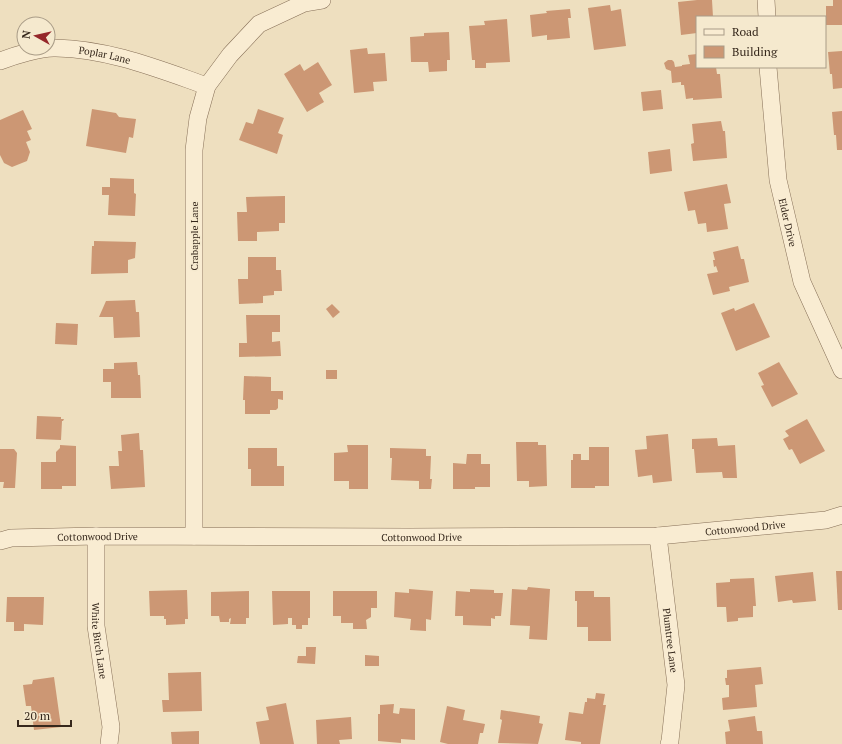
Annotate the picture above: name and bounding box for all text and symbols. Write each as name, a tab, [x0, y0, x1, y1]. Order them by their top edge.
north arrow	[16, 16, 56, 56]
legend	[696, 16, 826, 68]
text: Road	[732, 24, 759, 39]
text: N	[19, 29, 34, 40]
street label: Poplar Lane	[78, 43, 132, 67]
text: Building	[732, 44, 778, 59]
street label: Elder Drive	[776, 197, 800, 248]
street label: Crabapple Lane	[188, 201, 201, 271]
street label: Cottonwood Drive	[704, 517, 786, 538]
street label: Cottonwood Drive	[57, 529, 138, 543]
street label: Cottonwood Drive	[381, 530, 462, 544]
street label: White Birch Lane	[89, 603, 110, 680]
street label: Plumtree Lane	[660, 607, 681, 673]
scale bar	[18, 702, 71, 728]
text: 20 m	[24, 708, 51, 723]

